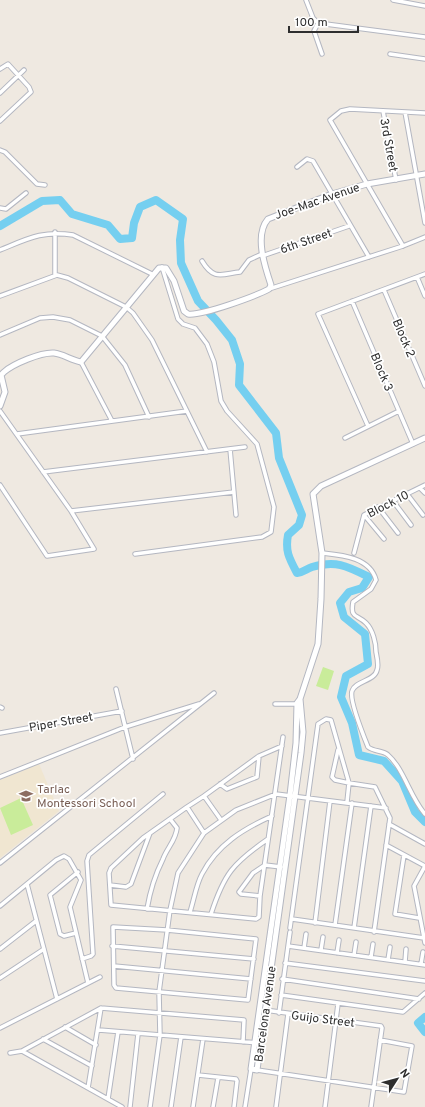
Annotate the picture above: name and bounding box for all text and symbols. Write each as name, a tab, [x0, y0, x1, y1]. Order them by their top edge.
scale bar	[289, 8, 358, 34]
text: 100 m	[295, 15, 328, 31]
street label: 3rd Street	[375, 117, 401, 173]
street label: Joe-Mac Avenue	[273, 180, 362, 224]
street label: 6th Street	[278, 226, 334, 258]
street label: Block 2	[388, 317, 418, 360]
street label: Block 3	[366, 351, 396, 394]
street label: Block 10	[365, 487, 412, 522]
street label: Piper Street	[28, 709, 94, 736]
place label: Tarlac Montessori School	[37, 782, 136, 812]
school or university icon: Tarlac Montessori School	[18, 788, 34, 804]
street label: Barcelona Avenue	[251, 965, 281, 1063]
street label: Guijo Street	[290, 1008, 356, 1032]
north arrow	[377, 1059, 417, 1099]
text: N	[396, 1066, 412, 1081]

